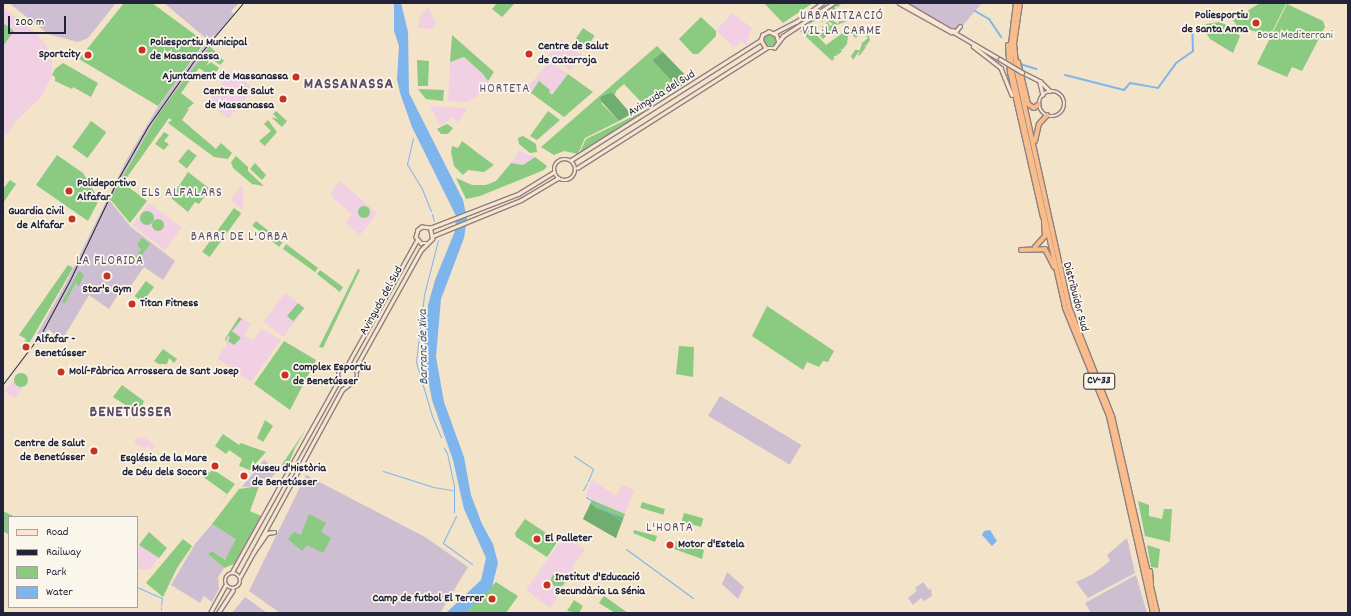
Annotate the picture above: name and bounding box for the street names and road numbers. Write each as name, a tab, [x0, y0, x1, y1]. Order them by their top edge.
street label: Avinguda del Sud	[626, 68, 698, 120]
street label: Distribuïdor Sud	[1059, 261, 1091, 333]
street label: Avinguda del Sud	[357, 264, 407, 338]
road number: CV-33	[1083, 372, 1115, 390]

